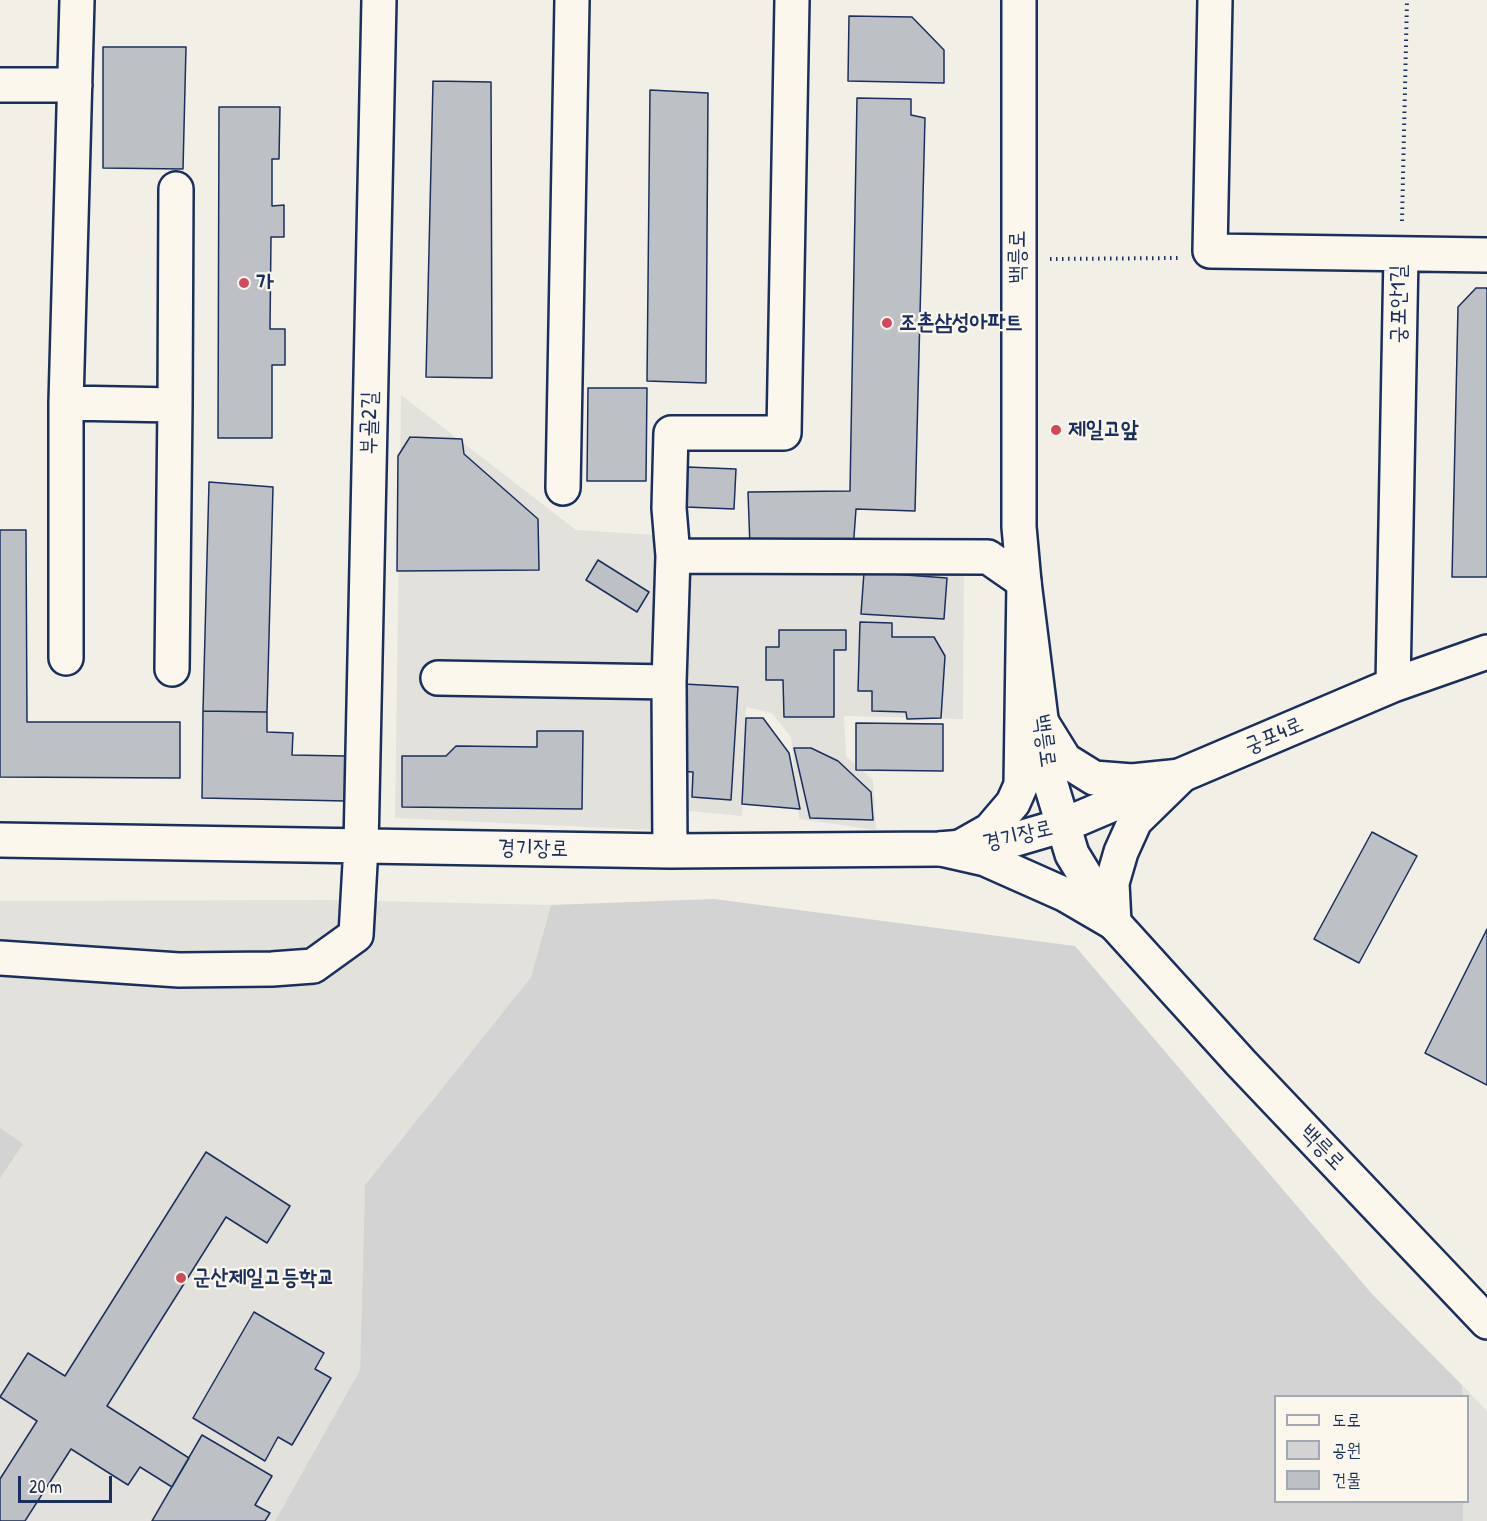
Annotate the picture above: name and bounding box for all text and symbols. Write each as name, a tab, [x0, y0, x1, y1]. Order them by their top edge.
street label: 백릉로	[1005, 230, 1031, 284]
street label: 궁포안1길	[1386, 265, 1412, 343]
place label: 가	[256, 270, 274, 296]
marker: 가	[237, 276, 251, 290]
place label: 조촌삼성아파트	[899, 310, 1023, 336]
marker: 조촌삼성아파트	[880, 316, 894, 330]
street label: 부골2길	[356, 391, 384, 455]
place label: 제일고앞	[1068, 417, 1139, 443]
marker: 제일고앞	[1049, 423, 1063, 437]
street label: 궁포4로	[1241, 712, 1307, 760]
street label: 백릉로	[1027, 713, 1061, 769]
street label: 경기장로	[981, 815, 1055, 857]
street label: 경기장로	[497, 835, 569, 863]
street label: 백릉로	[1294, 1120, 1350, 1176]
place label: 군산제일고등학교	[193, 1265, 335, 1291]
marker: 군산제일고등학교	[174, 1271, 188, 1285]
legend	[1274, 1395, 1469, 1503]
text: 도로	[1332, 1407, 1361, 1432]
text: 공원	[1332, 1437, 1361, 1462]
scale bar	[21, 1464, 116, 1502]
text: 건물	[1332, 1467, 1361, 1492]
text: 20 m	[29, 1474, 62, 1499]

